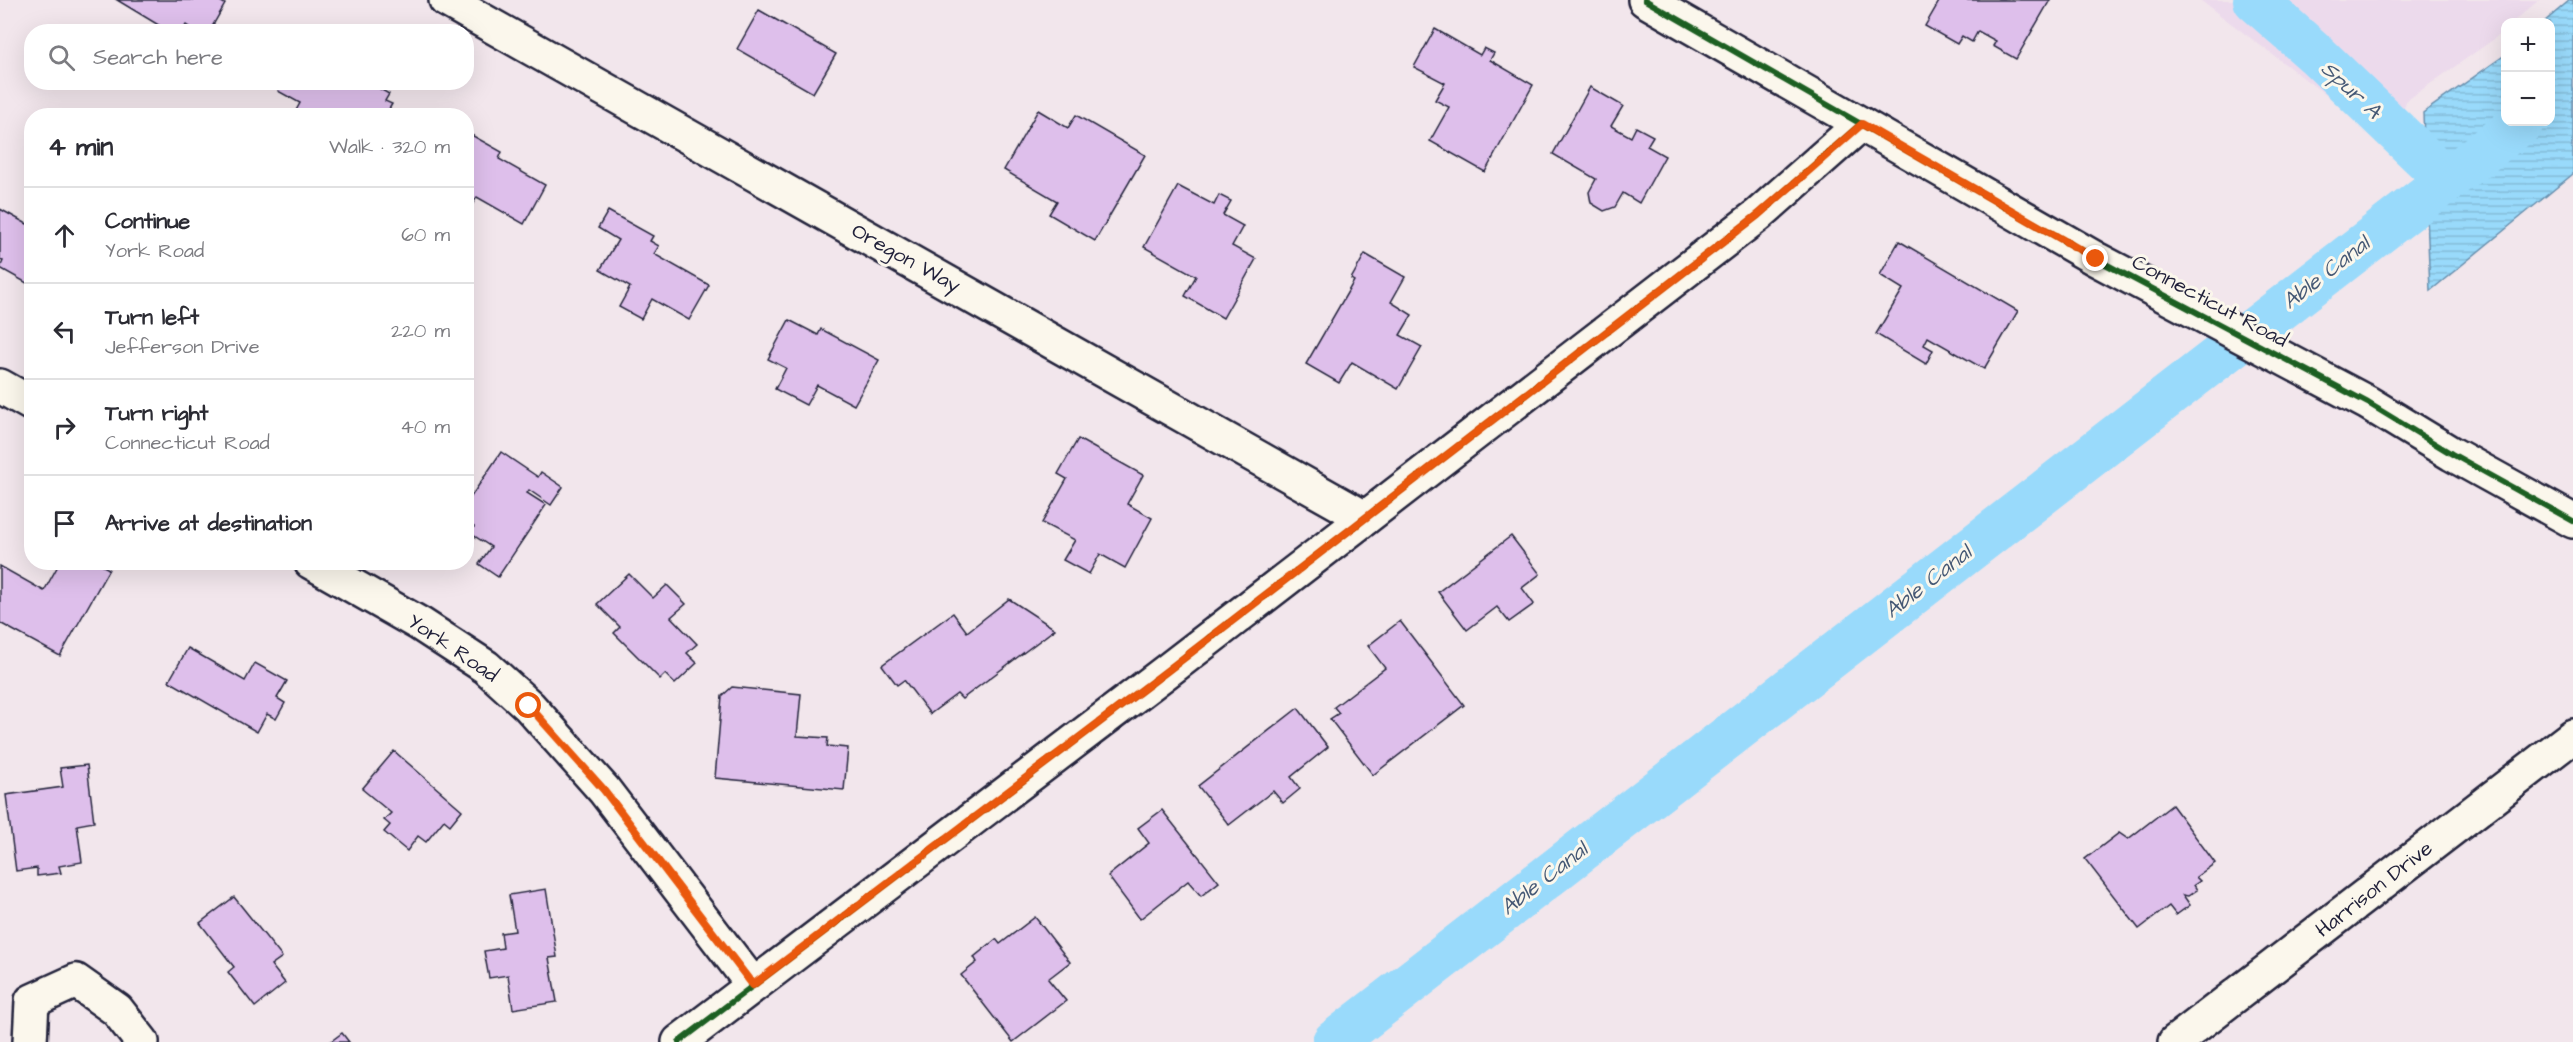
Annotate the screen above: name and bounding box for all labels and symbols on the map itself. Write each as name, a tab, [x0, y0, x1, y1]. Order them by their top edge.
water label: Spur A	[2314, 54, 2390, 127]
street label: Oregon Way	[845, 216, 966, 302]
water label: Able Canal	[2276, 228, 2378, 317]
route end	[2082, 245, 2108, 271]
street label: Connecticut Road	[2127, 248, 2293, 355]
water label: Able Canal	[1878, 537, 1980, 626]
street label: York Road	[402, 607, 504, 689]
route start	[515, 692, 541, 718]
water label: Able Canal	[1494, 834, 1596, 923]
street label: Harrison Drive	[2309, 834, 2439, 944]

